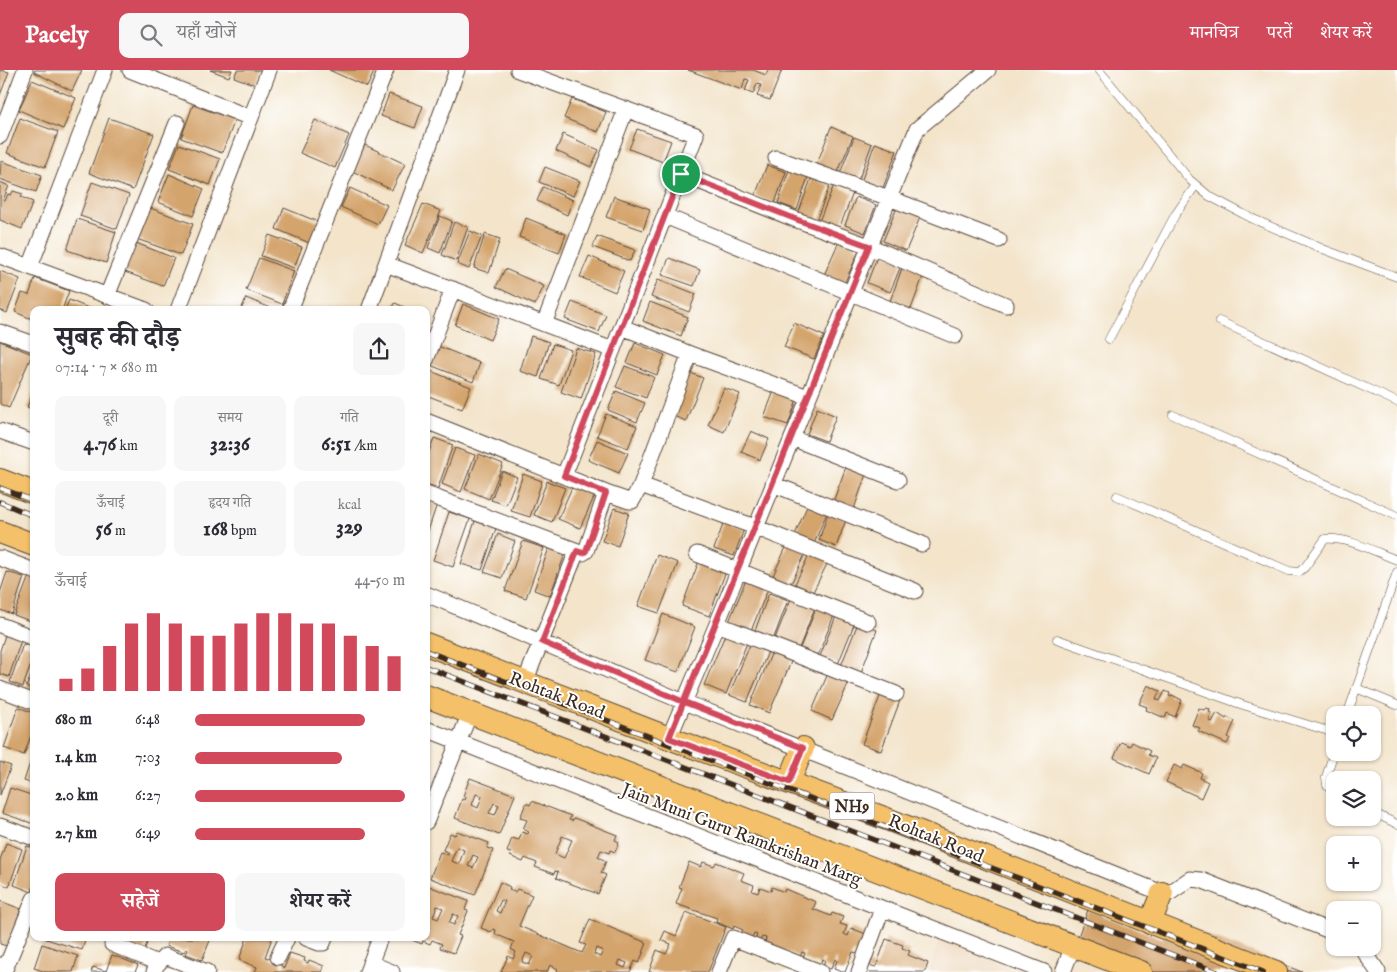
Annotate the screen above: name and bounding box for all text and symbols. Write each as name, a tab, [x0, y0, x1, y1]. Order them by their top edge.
search box	[119, 13, 469, 58]
text: Pacely	[25, 20, 89, 51]
icon: search	[137, 21, 165, 49]
text: यहाँ खोजें	[177, 21, 236, 45]
text: मानचित्र	[1190, 22, 1239, 45]
text: परतें	[1267, 22, 1292, 45]
text: शेयर करें	[1320, 22, 1372, 45]
pin	[660, 153, 702, 195]
icon: arrive	[667, 160, 695, 188]
text: सुबह की दौड़	[55, 321, 180, 356]
button: share	[353, 323, 405, 375]
text: 07:14 · 7 × 680 m	[55, 358, 158, 378]
text: दूरी	[103, 409, 118, 427]
text: समय	[218, 409, 242, 427]
text: गति	[340, 409, 358, 427]
text: 4.76	[84, 431, 116, 458]
text: 32:36	[210, 431, 250, 458]
text: 6:51	[321, 431, 351, 458]
text: km	[116, 437, 138, 455]
text: /km	[351, 437, 377, 455]
text: ऊँचाई	[97, 494, 124, 512]
text: हृदय गति	[209, 494, 251, 512]
text: kcal	[338, 496, 361, 514]
text: 329	[336, 514, 363, 541]
text: 56	[96, 516, 112, 543]
text: 168	[203, 516, 228, 543]
text: m	[112, 522, 126, 540]
text: bpm	[228, 522, 257, 540]
text: 44–50 m	[355, 571, 405, 591]
text: ऊँचाई	[55, 572, 87, 592]
street label: Rohtak Road	[505, 668, 608, 725]
map controls	[1326, 706, 1381, 956]
button: locate	[1326, 706, 1381, 761]
text: 680 m	[55, 710, 92, 730]
text: 6:48	[135, 710, 160, 730]
text: 1.4 km	[55, 748, 97, 768]
text: 7:03	[135, 748, 161, 768]
button: layers	[1326, 771, 1381, 826]
street label: Jain Muni Guru Ramkrishan Marg	[616, 778, 865, 892]
text: 2.0 km	[55, 786, 98, 806]
text: 6:27	[135, 786, 161, 806]
road number: NH9	[830, 792, 874, 819]
street label: Rohtak Road	[884, 810, 987, 869]
text: 2.7 km	[55, 824, 97, 844]
text: 6:49	[135, 824, 161, 844]
button: +	[1326, 836, 1381, 891]
button: सहेजें	[55, 873, 225, 931]
button: शेयर करें	[235, 873, 405, 931]
button: −	[1326, 901, 1381, 956]

